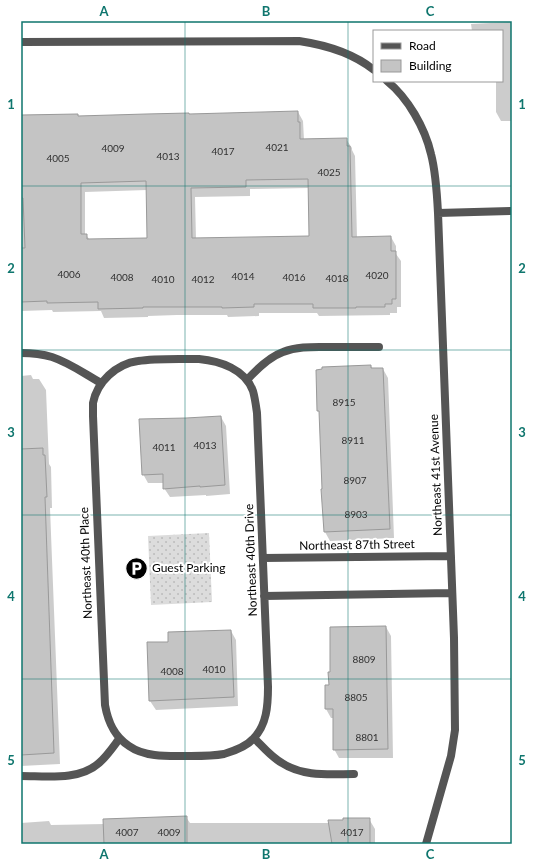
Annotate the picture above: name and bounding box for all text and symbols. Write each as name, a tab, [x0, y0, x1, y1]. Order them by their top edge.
text: A	[98, 3, 109, 19]
text: B	[262, 3, 271, 19]
text: C	[426, 3, 435, 19]
legend	[373, 30, 503, 82]
text: Road	[409, 38, 436, 53]
text: Building	[409, 58, 452, 73]
text: 1	[7, 96, 15, 112]
text: 1	[518, 96, 526, 112]
house number: 4021	[265, 141, 289, 153]
house number: 4009	[101, 142, 125, 154]
house number: 4017	[211, 145, 235, 157]
house number: 4013	[156, 150, 180, 162]
house number: 4005	[46, 152, 70, 164]
house number: 4025	[317, 166, 341, 178]
text: 2	[7, 260, 15, 276]
text: 2	[518, 260, 526, 276]
house number: 4006	[57, 268, 81, 280]
house number: 4020	[365, 269, 389, 281]
house number: 4014	[231, 270, 255, 282]
house number: 4008	[110, 271, 134, 283]
house number: 4016	[282, 271, 306, 283]
house number: 4018	[325, 272, 349, 284]
house number: 4010	[151, 273, 175, 285]
house number: 4012	[191, 273, 215, 285]
house number: 8915	[332, 396, 356, 408]
street label: Northeast 41st Avenue	[426, 414, 445, 536]
text: 3	[7, 424, 15, 440]
text: 3	[518, 424, 526, 440]
house number: 8911	[341, 434, 365, 446]
house number: 4013	[193, 439, 217, 451]
house number: 4011	[152, 441, 176, 453]
house number: 8907	[343, 474, 367, 486]
street label: Northeast 40th Drive	[241, 503, 260, 617]
street label: Northeast 40th Place	[76, 507, 95, 619]
house number: 8903	[344, 508, 368, 520]
street label: Northeast 87th Street	[299, 536, 416, 553]
parking icon: Guest Parking	[124, 555, 150, 581]
place label: Guest Parking	[152, 560, 226, 575]
text: 4	[7, 588, 15, 604]
text: 4	[518, 588, 526, 604]
house number: 8809	[352, 653, 376, 665]
house number: 4010	[202, 663, 226, 675]
house number: 4008	[160, 665, 184, 677]
house number: 8805	[344, 691, 368, 703]
house number: 8801	[355, 731, 379, 743]
text: 5	[7, 752, 15, 768]
text: 5	[518, 752, 526, 768]
house number: 4007	[115, 826, 139, 838]
house number: 4009	[157, 826, 181, 838]
house number: 4017	[340, 826, 364, 838]
text: A	[98, 846, 109, 862]
text: B	[262, 846, 271, 862]
text: C	[426, 846, 435, 862]

